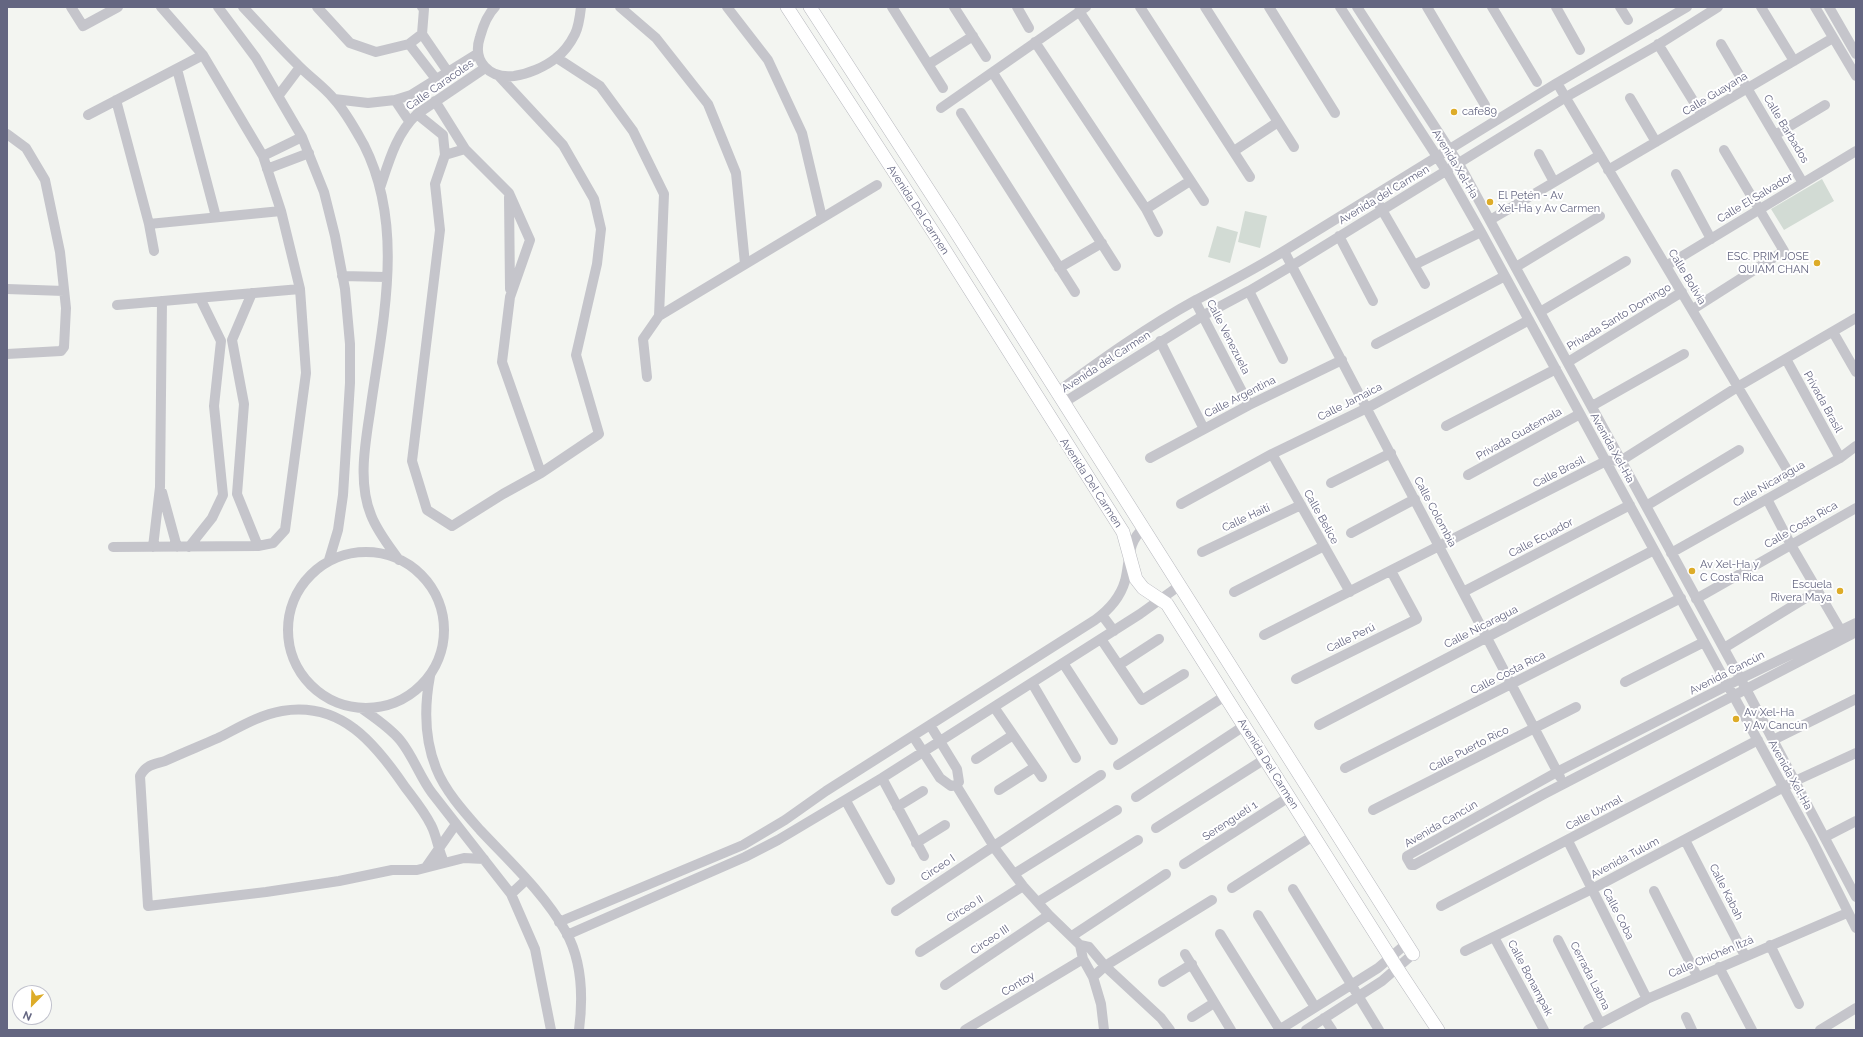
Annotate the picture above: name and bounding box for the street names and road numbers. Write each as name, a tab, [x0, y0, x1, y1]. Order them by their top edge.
street label: Calle Caracoles	[404, 57, 476, 113]
street label: Calle Guayana	[1680, 69, 1750, 119]
street label: Calle Barbados	[1760, 92, 1812, 166]
street label: Avenida Xel-Ha	[1429, 127, 1481, 201]
street label: Avenida Del Carmen	[884, 163, 952, 257]
street label: Avenida del Carmen	[1336, 163, 1432, 227]
street label: Calle El Salvador	[1715, 170, 1795, 226]
street label: Calle Bolivia	[1665, 247, 1709, 307]
street label: Privada Santo Domingo	[1565, 281, 1673, 353]
street label: Calle Venezuela	[1203, 297, 1253, 377]
street label: Avenida del Carmen	[1059, 328, 1153, 396]
street label: Privada Brasil	[1801, 369, 1845, 435]
street label: Calle Argentina	[1202, 373, 1278, 421]
street label: Calle Jamaica	[1316, 380, 1384, 424]
street label: Privada Guatemala	[1474, 405, 1564, 463]
street label: Avenida Xel-Ha	[1587, 411, 1637, 485]
street label: Avenida Del Carmen	[1057, 436, 1125, 530]
street label: Calle Brasil	[1531, 453, 1587, 491]
street label: Calle Nicaragua	[1731, 458, 1807, 510]
street label: Calle Colombia	[1411, 475, 1459, 549]
street label: Calle Belice	[1301, 487, 1341, 547]
street label: Calle Costa Rica	[1762, 499, 1840, 551]
street label: Calle Haití	[1220, 501, 1272, 535]
street label: Calle Ecuador	[1506, 515, 1576, 561]
street label: Calle Nicaragua	[1442, 603, 1520, 651]
street label: Calle Perú	[1325, 621, 1377, 655]
street label: Calle Costa Rica	[1468, 648, 1548, 698]
street label: Avenida Cancún	[1687, 648, 1767, 698]
street label: Avenida Del Carmen	[1235, 716, 1301, 812]
street label: Calle Puerto Rico	[1427, 723, 1511, 775]
street label: Avenida Xel-Ha	[1765, 738, 1815, 812]
street label: Calle Uxmal	[1564, 793, 1624, 833]
street label: Serengueti 1	[1200, 798, 1260, 844]
street label: Avenida Cancún	[1402, 798, 1480, 850]
street label: Avenida Tulum	[1589, 834, 1661, 882]
street label: Circeo I	[918, 852, 958, 884]
street label: Calle Kabah	[1706, 862, 1746, 922]
street label: Calle Coba	[1599, 886, 1637, 942]
street label: Circeo II	[944, 893, 986, 925]
street label: Circeo III	[968, 922, 1012, 958]
street label: Calle Chichén Itzá	[1667, 933, 1755, 981]
street label: Calle Bonampak	[1505, 938, 1555, 1018]
street label: Cerrada Labna	[1567, 940, 1613, 1012]
street label: Contoy	[999, 969, 1037, 999]

